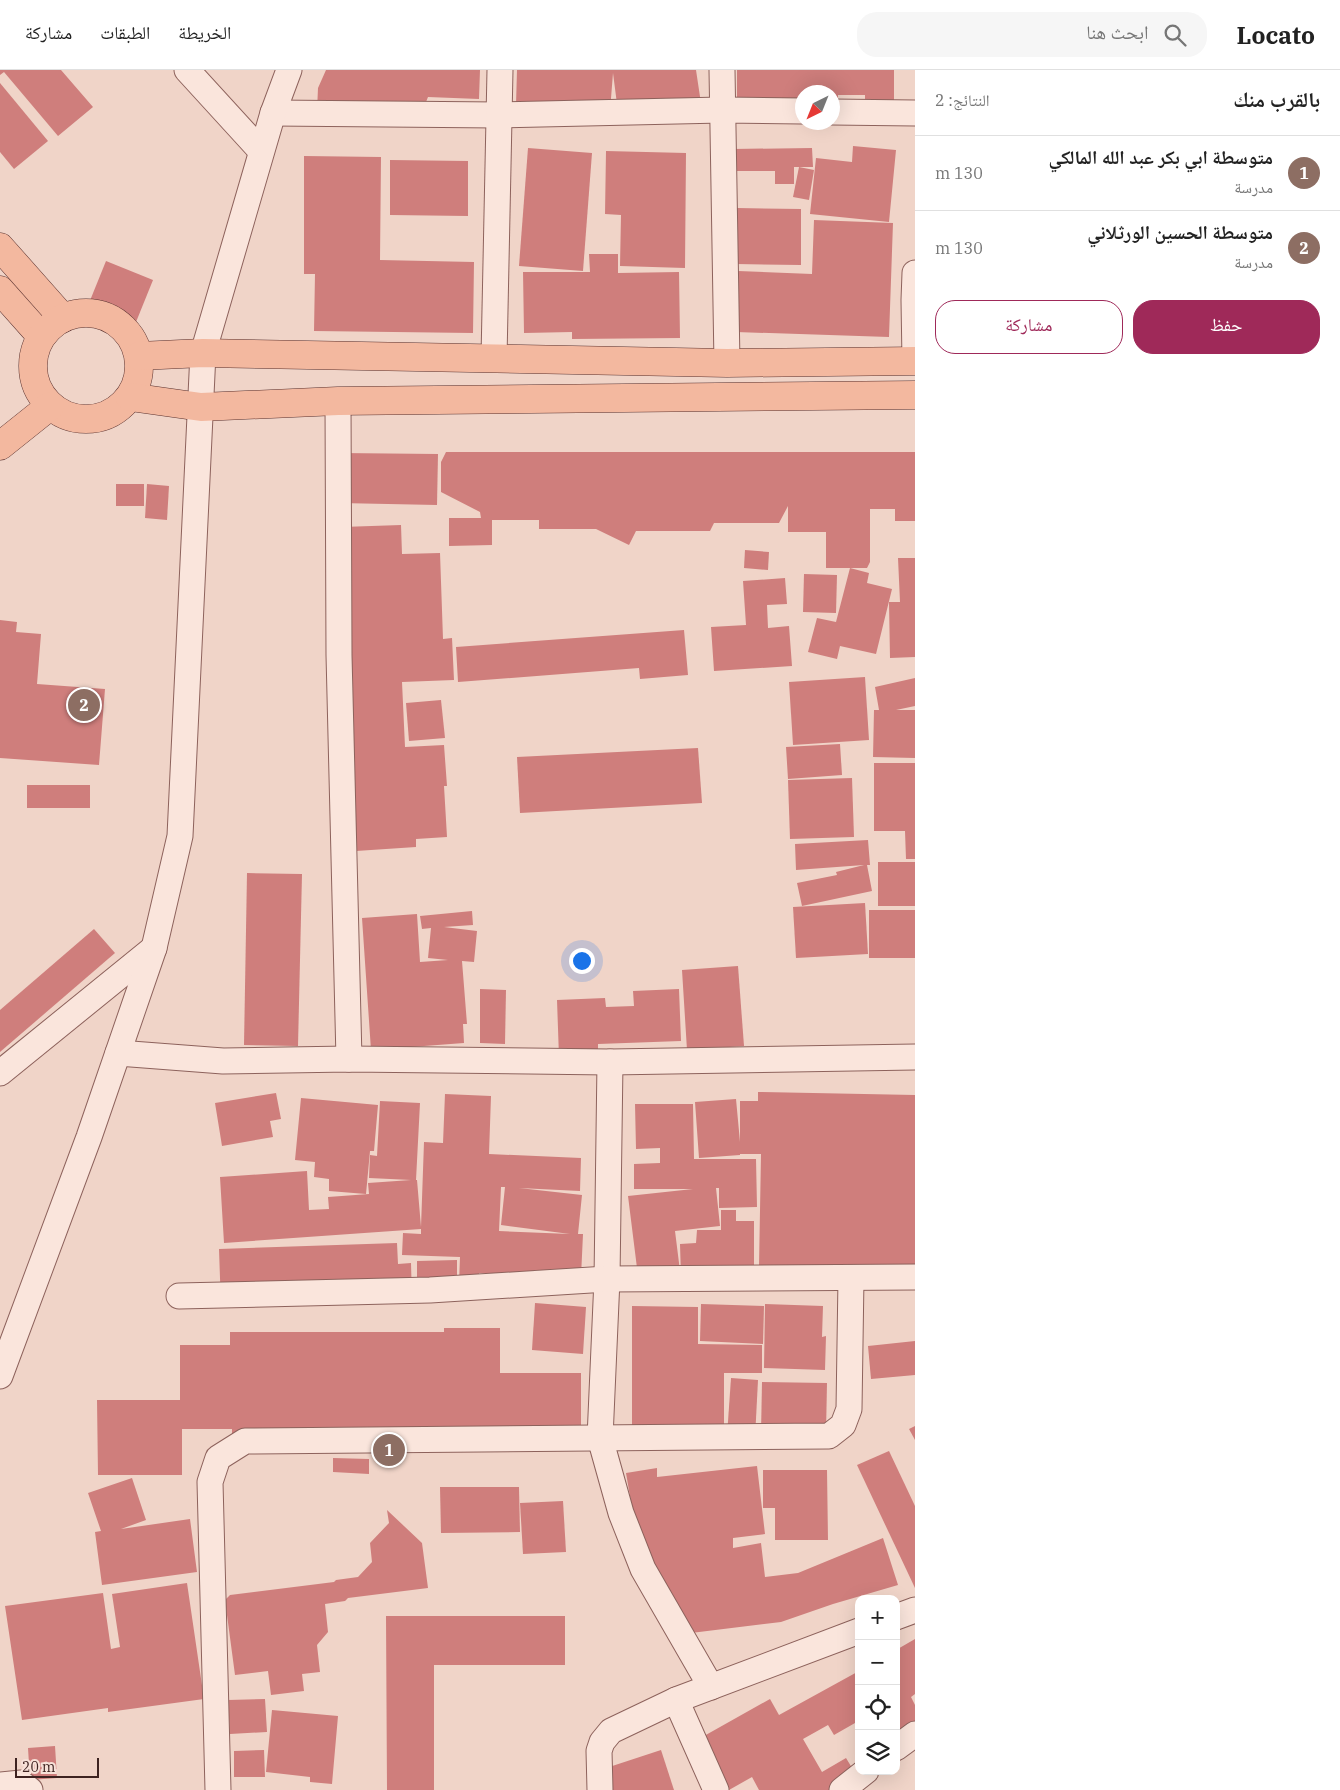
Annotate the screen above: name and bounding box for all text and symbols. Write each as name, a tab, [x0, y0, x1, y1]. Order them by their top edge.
search box	[857, 12, 1207, 57]
text: Locato	[1237, 19, 1315, 51]
text: ابحث هنا	[1086, 20, 1149, 44]
text: مشاركة	[25, 21, 72, 44]
text: الطبقات	[100, 21, 150, 44]
text: الخريطة	[178, 21, 231, 44]
icon: search	[1161, 21, 1189, 49]
north arrow	[795, 85, 840, 130]
text: بالقرب منك	[1233, 85, 1320, 113]
text: النتائج: 2	[935, 90, 990, 110]
text: متوسطة ابي بكر عبد الله المالكي	[1048, 145, 1273, 169]
text: 130 m	[935, 163, 983, 183]
text: 1	[1299, 163, 1309, 183]
text: مدرسة	[1234, 177, 1273, 197]
text: متوسطة الحسين الورثلاني	[1087, 220, 1273, 244]
text: 130 m	[935, 238, 983, 258]
text: 2	[1299, 238, 1309, 258]
text: مدرسة	[1234, 252, 1273, 272]
button: مشاركة	[935, 300, 1123, 354]
button: حفظ	[1133, 300, 1320, 354]
pin: 2	[68, 686, 100, 724]
your location	[569, 948, 595, 974]
pin: 1	[373, 1431, 405, 1469]
map controls	[855, 1595, 900, 1775]
button: +	[855, 1595, 900, 1640]
button: −	[855, 1640, 900, 1685]
button: locate	[855, 1685, 900, 1730]
button: layers	[855, 1730, 900, 1775]
scale bar	[15, 1755, 99, 1778]
text: 20 m	[22, 1758, 55, 1776]

